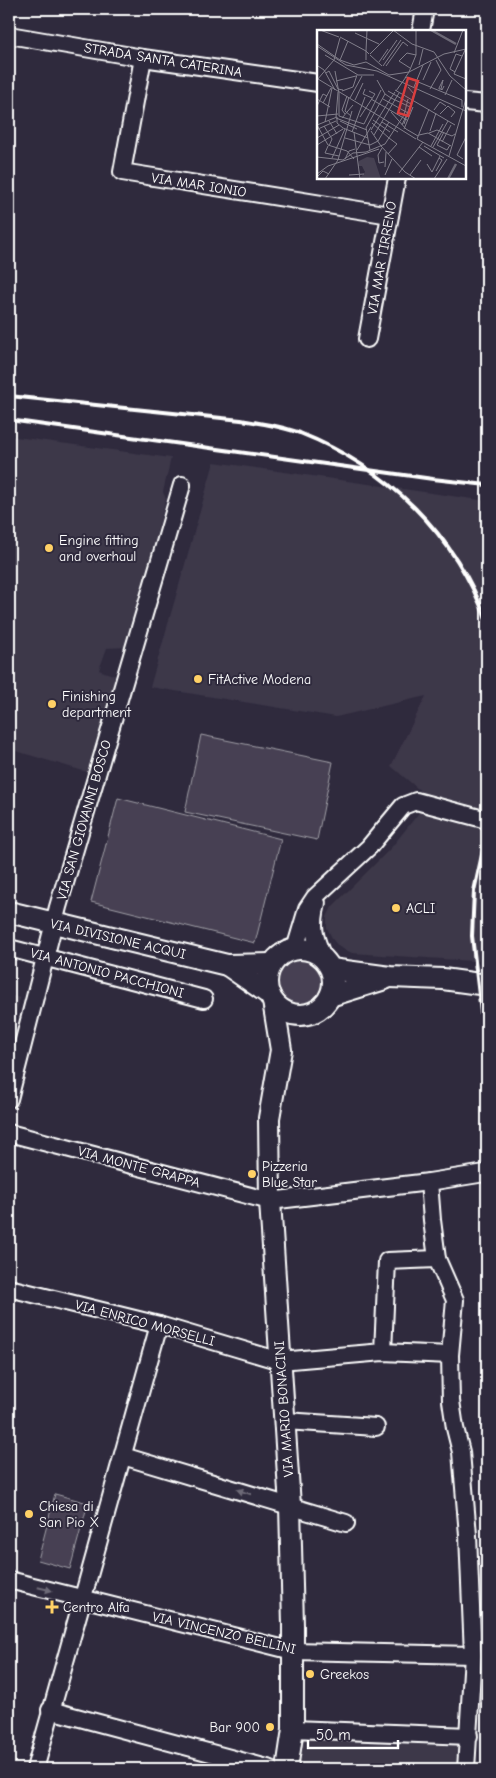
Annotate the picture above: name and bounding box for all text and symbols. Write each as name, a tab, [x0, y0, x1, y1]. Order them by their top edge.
inset map	[317, 30, 466, 179]
street label: STRADA SANTA CATERINA	[83, 39, 243, 81]
street label: VIA MAR IONIO	[150, 169, 248, 201]
street label: VIA MAR TIRRENO	[364, 200, 400, 316]
place label: Engine fitting and overhaul	[59, 532, 139, 565]
marker: Engine fitting and overhaul	[43, 542, 55, 554]
place label: FitActive Modena	[208, 671, 311, 688]
marker: FitActive Modena	[192, 673, 204, 685]
place label: Finishing department	[62, 688, 132, 721]
marker: Finishing department	[46, 698, 58, 710]
street label: VIA SAN GIOVANNI BOSCO	[53, 738, 115, 902]
place label: ACLI	[406, 900, 435, 917]
marker: ACLI	[390, 902, 402, 914]
street label: VIA DIVISIONE ACQUI	[49, 915, 187, 963]
street label: VIA ANTONIO PACCHIONI	[28, 944, 186, 1002]
street label: VIA MONTE GRAPPA	[76, 1142, 202, 1192]
place label: Pizzeria Blue Star	[262, 1158, 317, 1191]
marker: Pizzeria Blue Star	[246, 1168, 258, 1180]
street label: VIA ENRICO MORSELLI	[73, 1296, 217, 1350]
street label: VIA MARIO BONACINI	[271, 1340, 297, 1478]
one-way arrow	[236, 1488, 251, 1496]
place label: Chiesa di San Pio X	[39, 1498, 99, 1531]
marker: Chiesa di San Pio X	[23, 1508, 35, 1520]
one-way arrow	[38, 1585, 53, 1593]
place label: Centro Alfa	[63, 1599, 130, 1616]
marker: Centro Alfa	[45, 1600, 59, 1614]
street label: VIA VINCENZO BELLINI	[150, 1608, 298, 1658]
place label: Greekos	[320, 1666, 369, 1683]
marker: Greekos	[304, 1668, 316, 1680]
scale bar	[308, 1718, 398, 1750]
place label: Bar 900	[209, 1719, 260, 1736]
marker: Bar 900	[264, 1721, 276, 1733]
text: 50 m	[316, 1726, 351, 1744]

